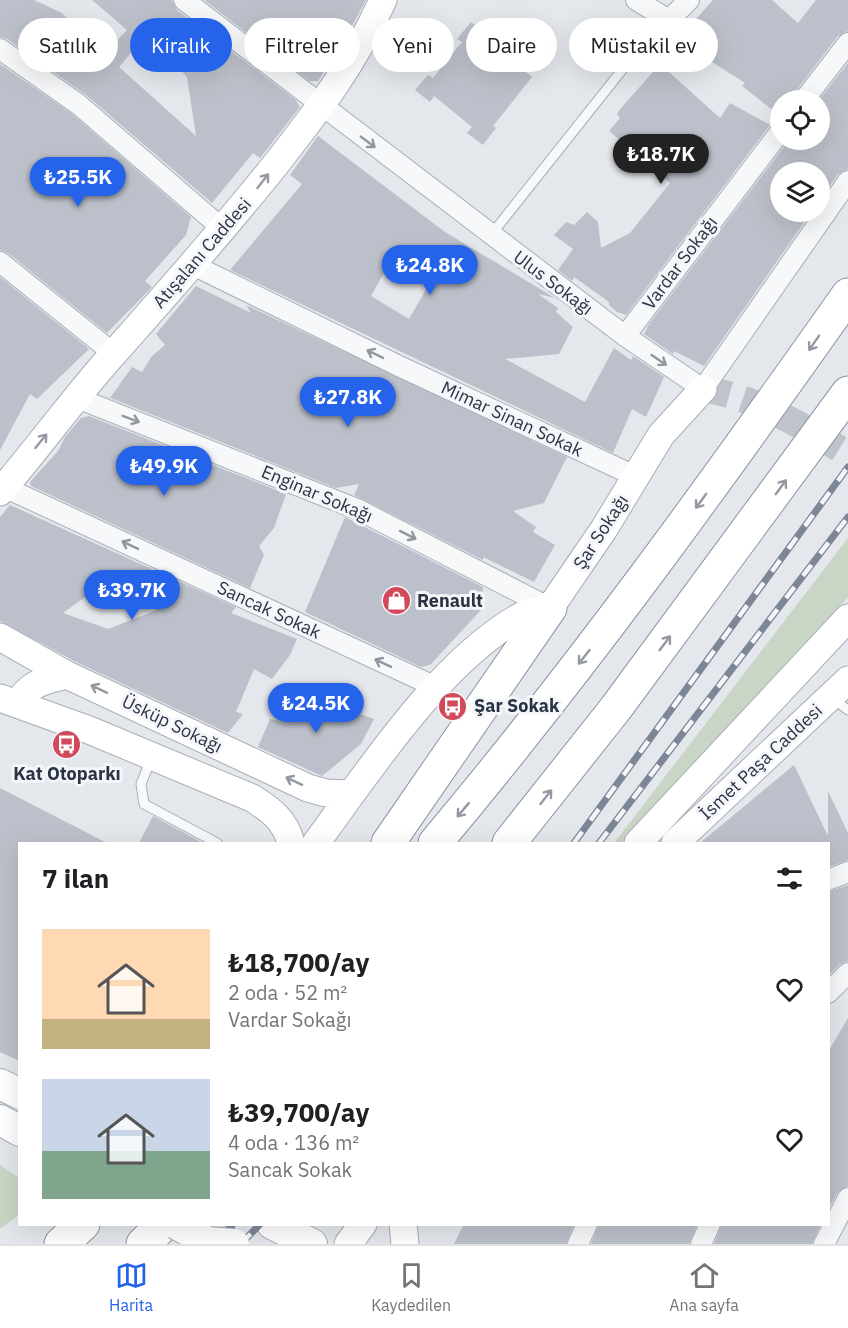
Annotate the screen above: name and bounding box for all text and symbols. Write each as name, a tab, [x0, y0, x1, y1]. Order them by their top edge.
chip: Satılık	[18, 18, 118, 72]
chip: Kiralık	[130, 18, 232, 72]
chip: Filtreler	[244, 18, 360, 72]
chip: Yeni	[372, 18, 454, 72]
chip: Daire	[466, 18, 557, 72]
chip: Müstakil ev	[569, 18, 718, 72]
map controls	[770, 90, 830, 222]
button: locate	[770, 90, 830, 150]
pin: ₺18.7K	[612, 134, 710, 185]
one-way arrow	[360, 135, 376, 148]
text: ₺18.7K	[627, 140, 695, 167]
pin: ₺25.5K	[29, 157, 127, 208]
button: layers	[770, 162, 830, 222]
text: ₺25.5K	[44, 163, 112, 190]
one-way arrow	[256, 173, 269, 189]
street label: Atışalanı Caddesi	[147, 193, 256, 313]
street label: Vardar Sokağı	[637, 211, 722, 314]
pin: ₺24.8K	[381, 245, 479, 296]
street label: Ulus Sokağı	[509, 245, 598, 320]
text: ₺24.8K	[396, 251, 464, 278]
one-way arrow	[808, 334, 820, 350]
one-way arrow	[366, 348, 384, 360]
one-way arrow	[650, 354, 666, 366]
street label: Mimar Sinan Sokak	[438, 376, 587, 462]
pin: ₺27.8K	[299, 377, 397, 428]
text: ₺27.8K	[314, 383, 382, 410]
one-way arrow	[121, 414, 140, 425]
one-way arrow	[34, 434, 47, 450]
pin: ₺49.9K	[115, 446, 213, 497]
text: ₺49.9K	[130, 452, 198, 479]
street label: Enginar Sokağı	[258, 460, 376, 527]
one-way arrow	[775, 479, 787, 495]
street label: Şar Sokağı	[568, 490, 633, 573]
one-way arrow	[694, 493, 707, 509]
one-way arrow	[398, 530, 416, 541]
one-way arrow	[121, 539, 139, 551]
pin: ₺39.7K	[83, 570, 181, 621]
text: ₺39.7K	[98, 576, 166, 603]
street label: Sancak Sokak	[214, 576, 325, 644]
shop icon: Renault	[380, 585, 412, 617]
place label: Renault	[417, 589, 483, 612]
one-way arrow	[659, 636, 671, 652]
one-way arrow	[577, 649, 590, 665]
one-way arrow	[374, 656, 392, 668]
one-way arrow	[90, 683, 108, 695]
pin: ₺24.5K	[267, 683, 365, 734]
street label: Üsküp Sokağı	[118, 689, 226, 758]
text: ₺24.5K	[282, 689, 350, 716]
bus stop icon: Şar Sokak	[437, 690, 469, 722]
place label: Şar Sokak	[474, 694, 560, 717]
street label: İsmet Paşa Caddesi	[694, 699, 827, 825]
bus stop icon: Kat Otoparkı	[51, 729, 83, 761]
place label: Kat Otoparkı	[13, 762, 121, 785]
one-way arrow	[286, 775, 304, 787]
one-way arrow	[539, 790, 552, 806]
one-way arrow	[456, 802, 470, 817]
text: 7 ilan	[42, 861, 109, 895]
icon: filters	[773, 862, 806, 895]
text: ₺18,700/ay	[228, 945, 369, 979]
icon: home	[90, 953, 162, 1025]
icon: heart	[773, 973, 806, 1006]
text: 2 oda · 52 m²	[228, 979, 347, 1006]
text: Vardar Sokağı	[228, 1006, 351, 1033]
text: ₺39,700/ay	[228, 1095, 369, 1129]
icon: home	[90, 1103, 162, 1175]
icon: heart	[773, 1123, 806, 1156]
text: 4 oda · 136 m²	[228, 1129, 359, 1156]
text: Sancak Sokak	[228, 1156, 352, 1183]
tab: Harita	[109, 1259, 153, 1315]
tab: Kaydedilen	[371, 1259, 451, 1315]
tab: Ana sayfa	[669, 1259, 739, 1315]

